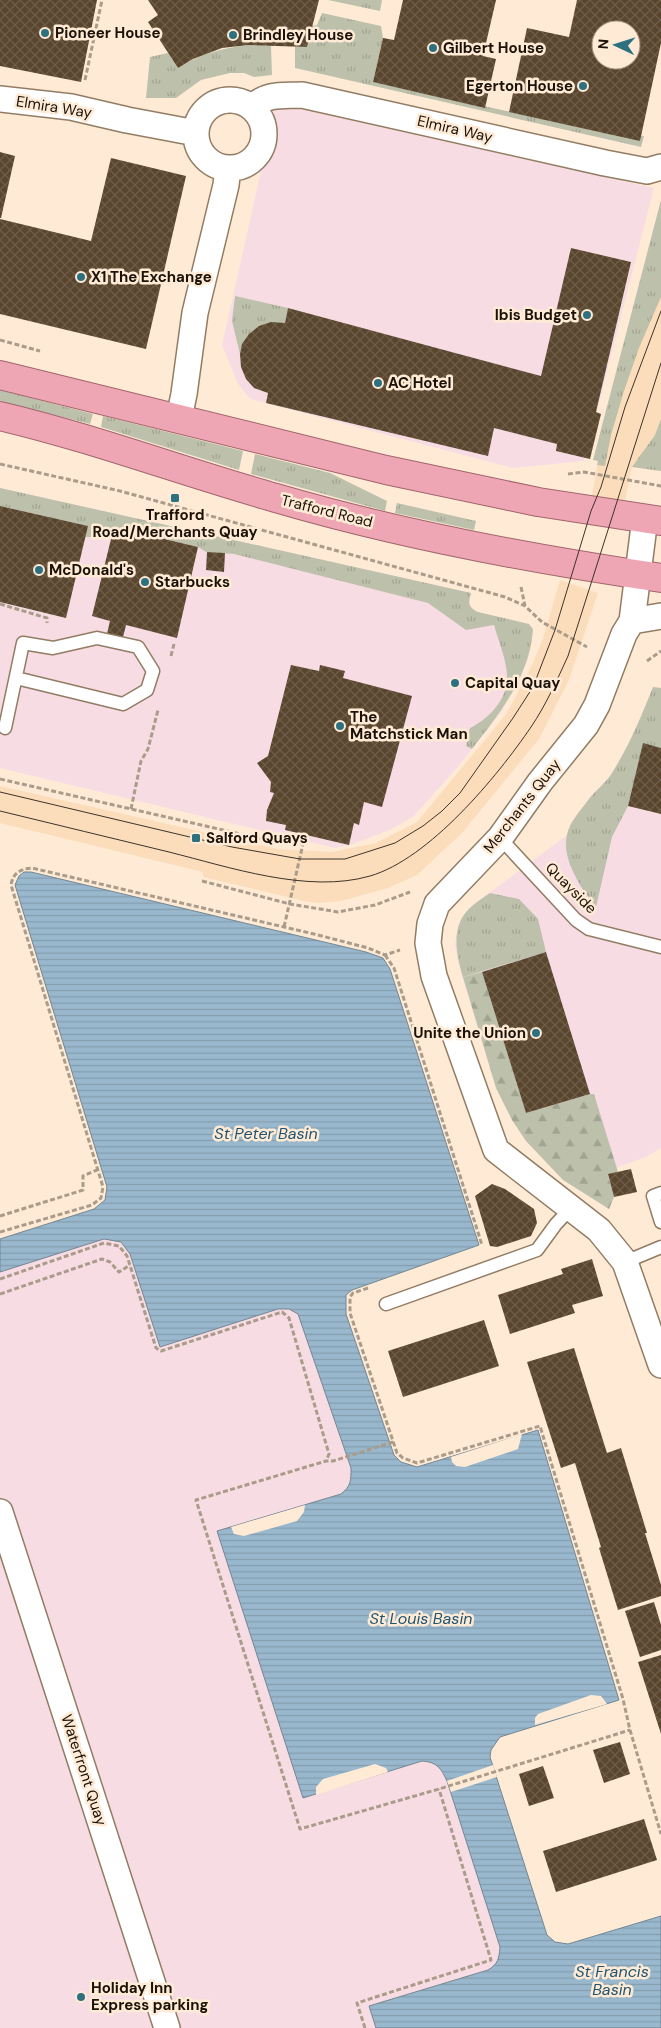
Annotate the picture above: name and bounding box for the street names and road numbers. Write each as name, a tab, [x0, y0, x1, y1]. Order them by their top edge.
street label: Elmira Way	[15, 91, 94, 123]
street label: Elmira Way	[415, 111, 495, 148]
street label: Trafford Road	[279, 490, 375, 532]
street label: Merchants Quay	[479, 754, 565, 857]
street label: Quayside	[541, 858, 601, 918]
street label: Waterfront Quay	[57, 1712, 112, 1829]

